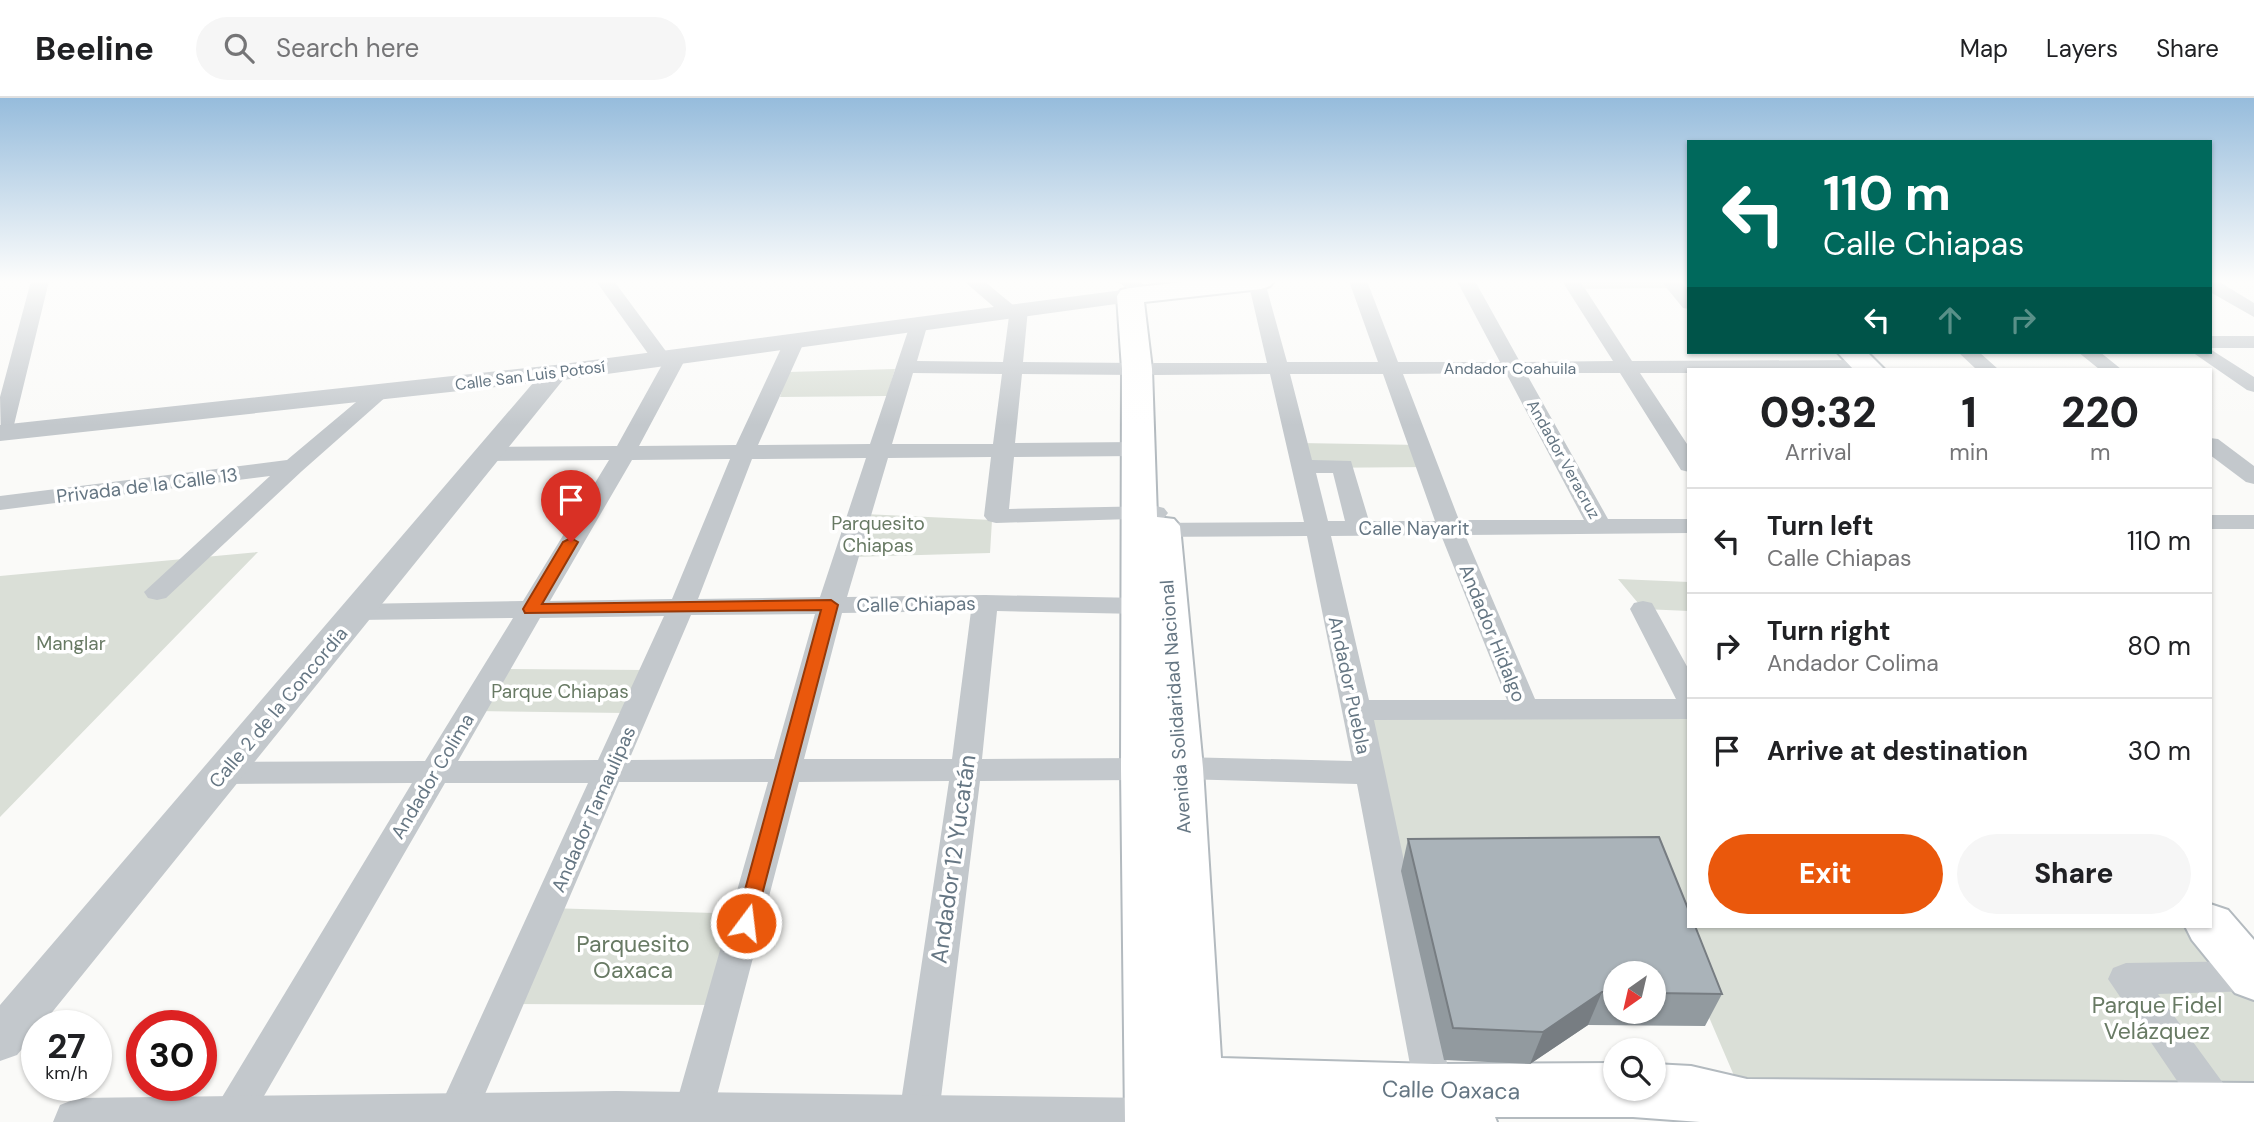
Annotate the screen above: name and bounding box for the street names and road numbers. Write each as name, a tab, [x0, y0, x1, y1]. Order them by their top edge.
street label: Calle San Luis Potosí	[454, 356, 607, 395]
street label: Andador Coahuila	[1444, 358, 1576, 379]
street label: Andador Veracruz	[1522, 396, 1605, 523]
street label: Privada de la Calle 13	[55, 462, 239, 509]
street label: Calle Nayarit	[1359, 516, 1469, 541]
street label: Andador Hidalgo	[1454, 561, 1532, 706]
street label: Avenida Solidaridad Nacional	[1154, 579, 1197, 835]
street label: Calle Chiapas	[856, 591, 976, 618]
street label: Andador Puebla	[1323, 614, 1376, 756]
street label: Calle 2 de la Concordia	[204, 622, 353, 793]
street label: Andador Colima	[385, 709, 480, 844]
street label: Andador Tamaulipas	[546, 722, 641, 896]
street label: Andador 12 Yucatán	[923, 753, 983, 965]
street label: Calle Oaxaca	[1382, 1074, 1520, 1106]

